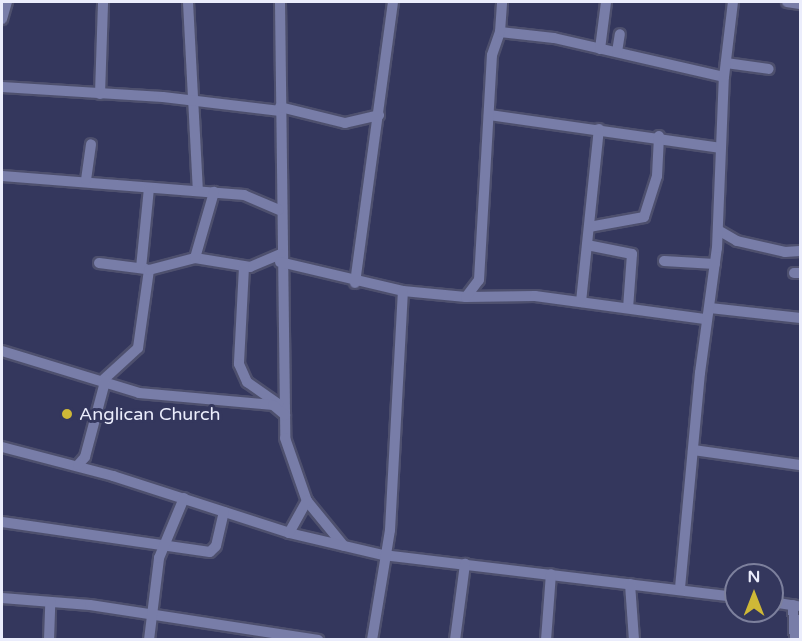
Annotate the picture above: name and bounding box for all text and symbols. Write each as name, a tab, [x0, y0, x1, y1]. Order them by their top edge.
place label: Anglican Church	[79, 403, 220, 425]
marker: Anglican Church	[60, 407, 74, 421]
north arrow	[724, 563, 784, 623]
text: N	[748, 567, 760, 587]

